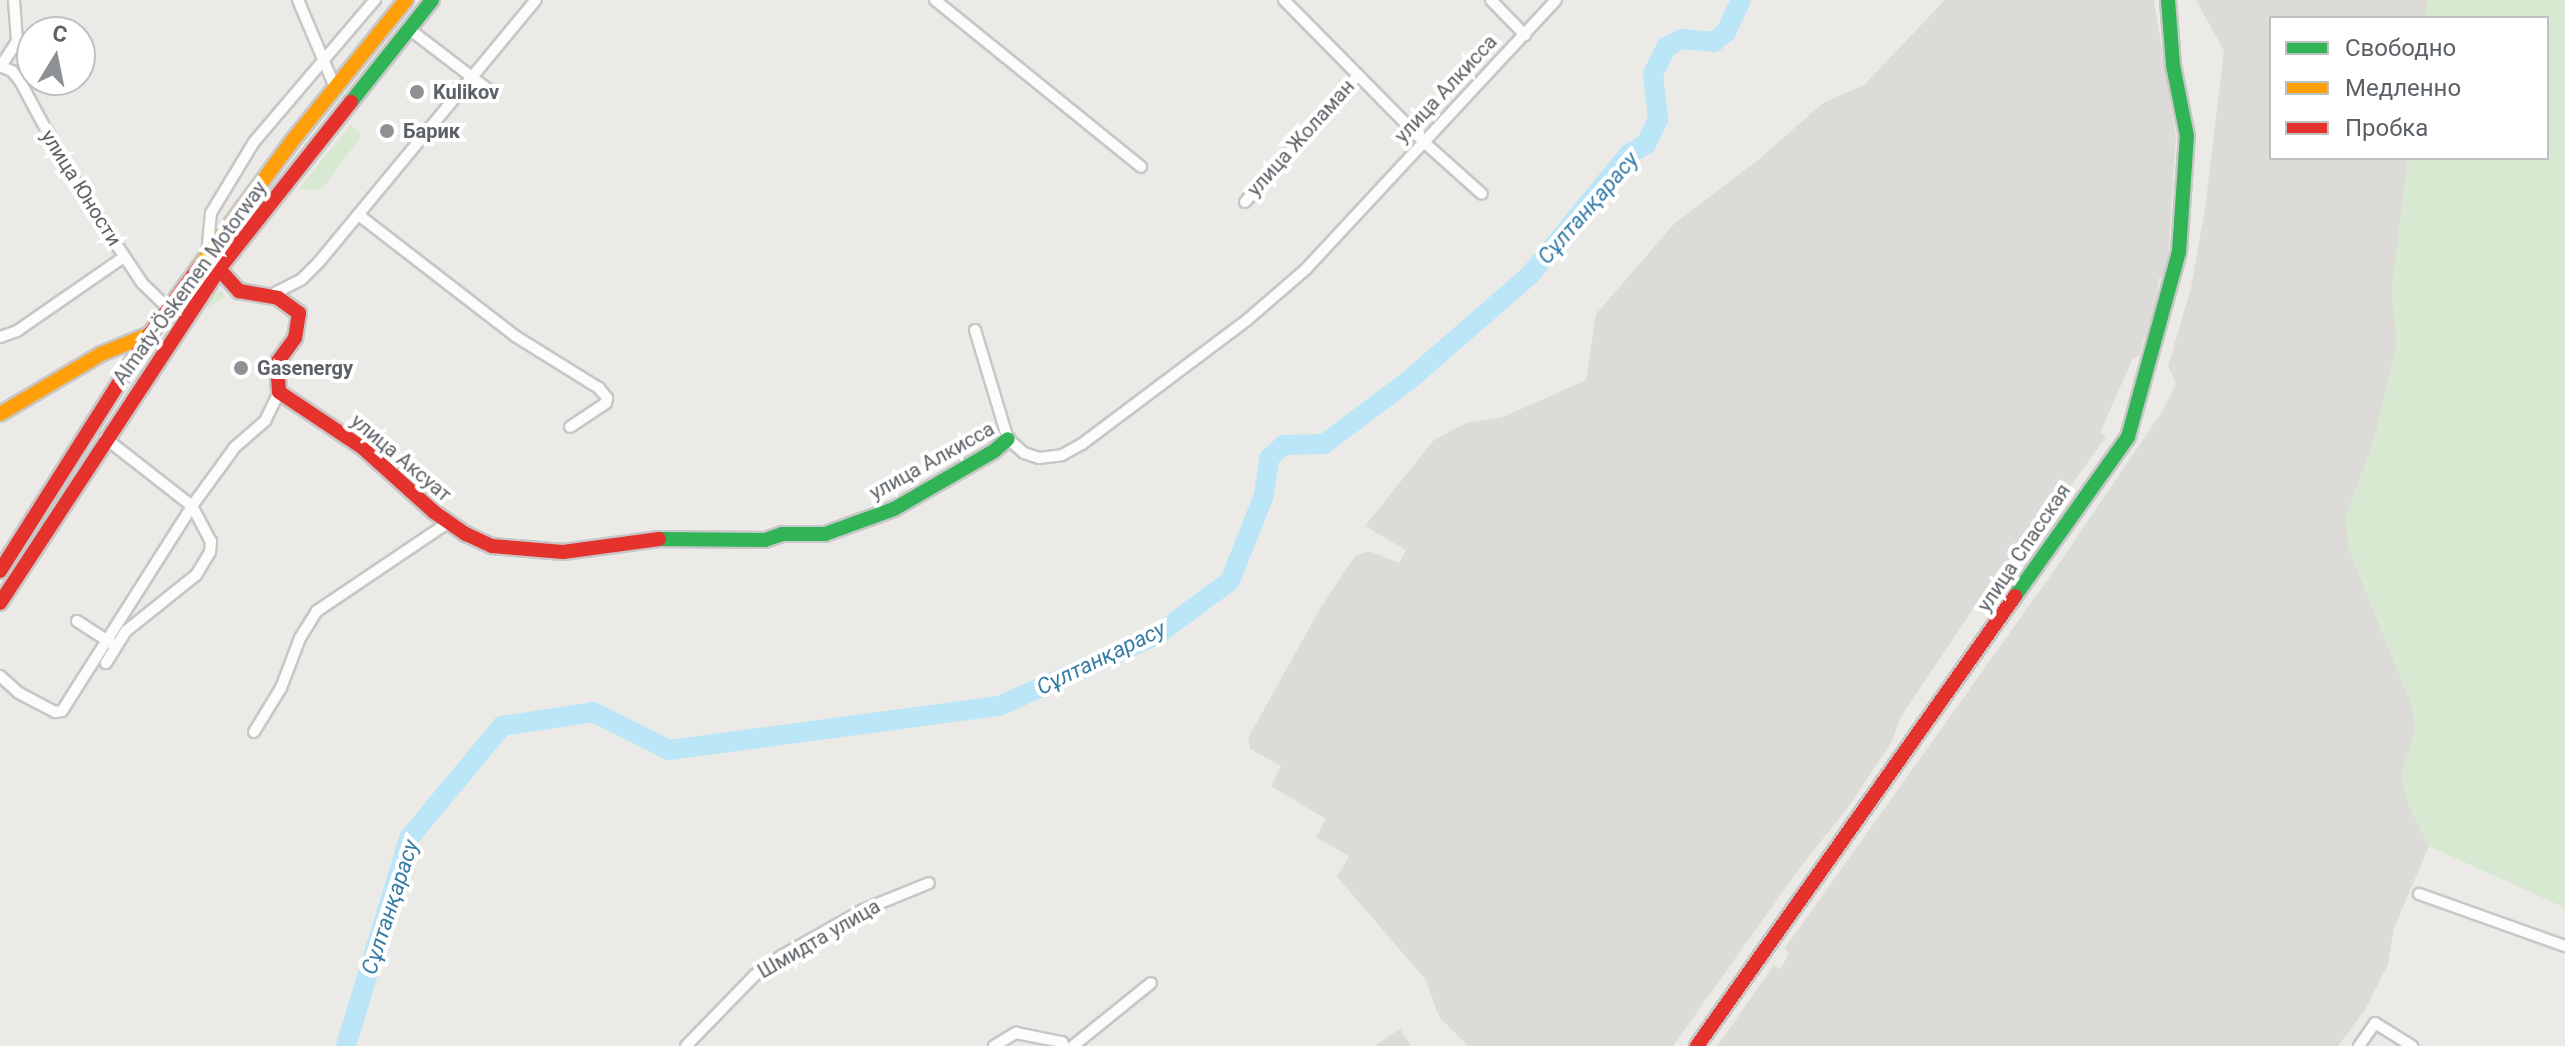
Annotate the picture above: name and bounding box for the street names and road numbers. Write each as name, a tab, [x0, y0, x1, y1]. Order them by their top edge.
street label: улица Алкисса	[1390, 30, 1502, 148]
street label: улица Жоламан	[1242, 75, 1360, 201]
street label: улица Юности	[36, 126, 126, 250]
street label: Almaty-Öskemen Motorway	[108, 177, 272, 389]
street label: улица Аксуат	[346, 409, 456, 507]
street label: улица Алкисса	[865, 417, 999, 505]
street label: улица Спасская	[1972, 480, 2076, 616]
street label: Шмидта улица	[754, 894, 884, 984]

